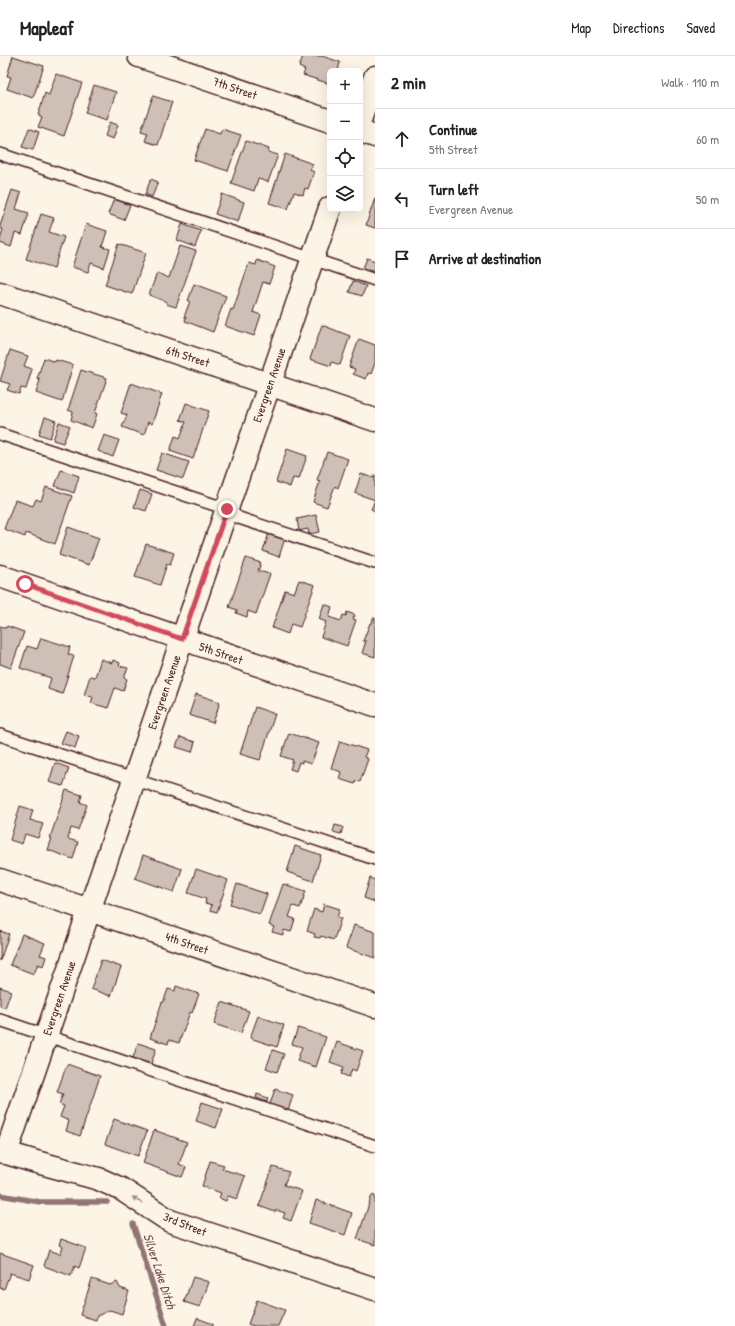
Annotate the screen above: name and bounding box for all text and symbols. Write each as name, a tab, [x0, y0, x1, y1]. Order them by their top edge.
text: Mapleaf	[20, 15, 74, 41]
text: Map	[571, 18, 591, 37]
text: Directions	[613, 18, 664, 37]
text: Saved	[686, 18, 715, 37]
map controls	[327, 68, 363, 212]
button: +	[327, 68, 363, 104]
text: 2 min	[391, 71, 426, 94]
street label: 7th Street	[211, 73, 260, 104]
text: Walk · 110 m	[661, 73, 719, 91]
button: −	[327, 104, 363, 140]
text: Continue	[429, 119, 477, 140]
icon: ahead	[391, 128, 413, 150]
text: 60 m	[696, 130, 719, 148]
button: locate	[327, 140, 363, 176]
text: 5th Street	[429, 140, 478, 158]
button: layers	[327, 176, 363, 212]
text: Turn left	[429, 179, 479, 200]
icon: left	[391, 188, 413, 210]
text: 50 m	[696, 190, 719, 208]
text: Evergreen Avenue	[429, 200, 513, 218]
icon: arrive	[391, 248, 413, 270]
text: Arrive at destination	[429, 248, 541, 269]
street label: 6th Street	[164, 341, 213, 371]
street label: Evergreen Avenue	[248, 345, 290, 424]
route end	[218, 500, 236, 518]
route start	[16, 575, 34, 593]
street label: 5th Street	[197, 638, 246, 669]
street label: Evergreen Avenue	[143, 652, 185, 731]
street label: 4th Street	[163, 928, 212, 959]
street label: Evergreen Avenue	[38, 958, 80, 1037]
one-way arrow	[132, 1196, 143, 1204]
street label: 3rd Street	[161, 1208, 210, 1241]
water label: Silver Lake Ditch	[139, 1231, 181, 1312]

